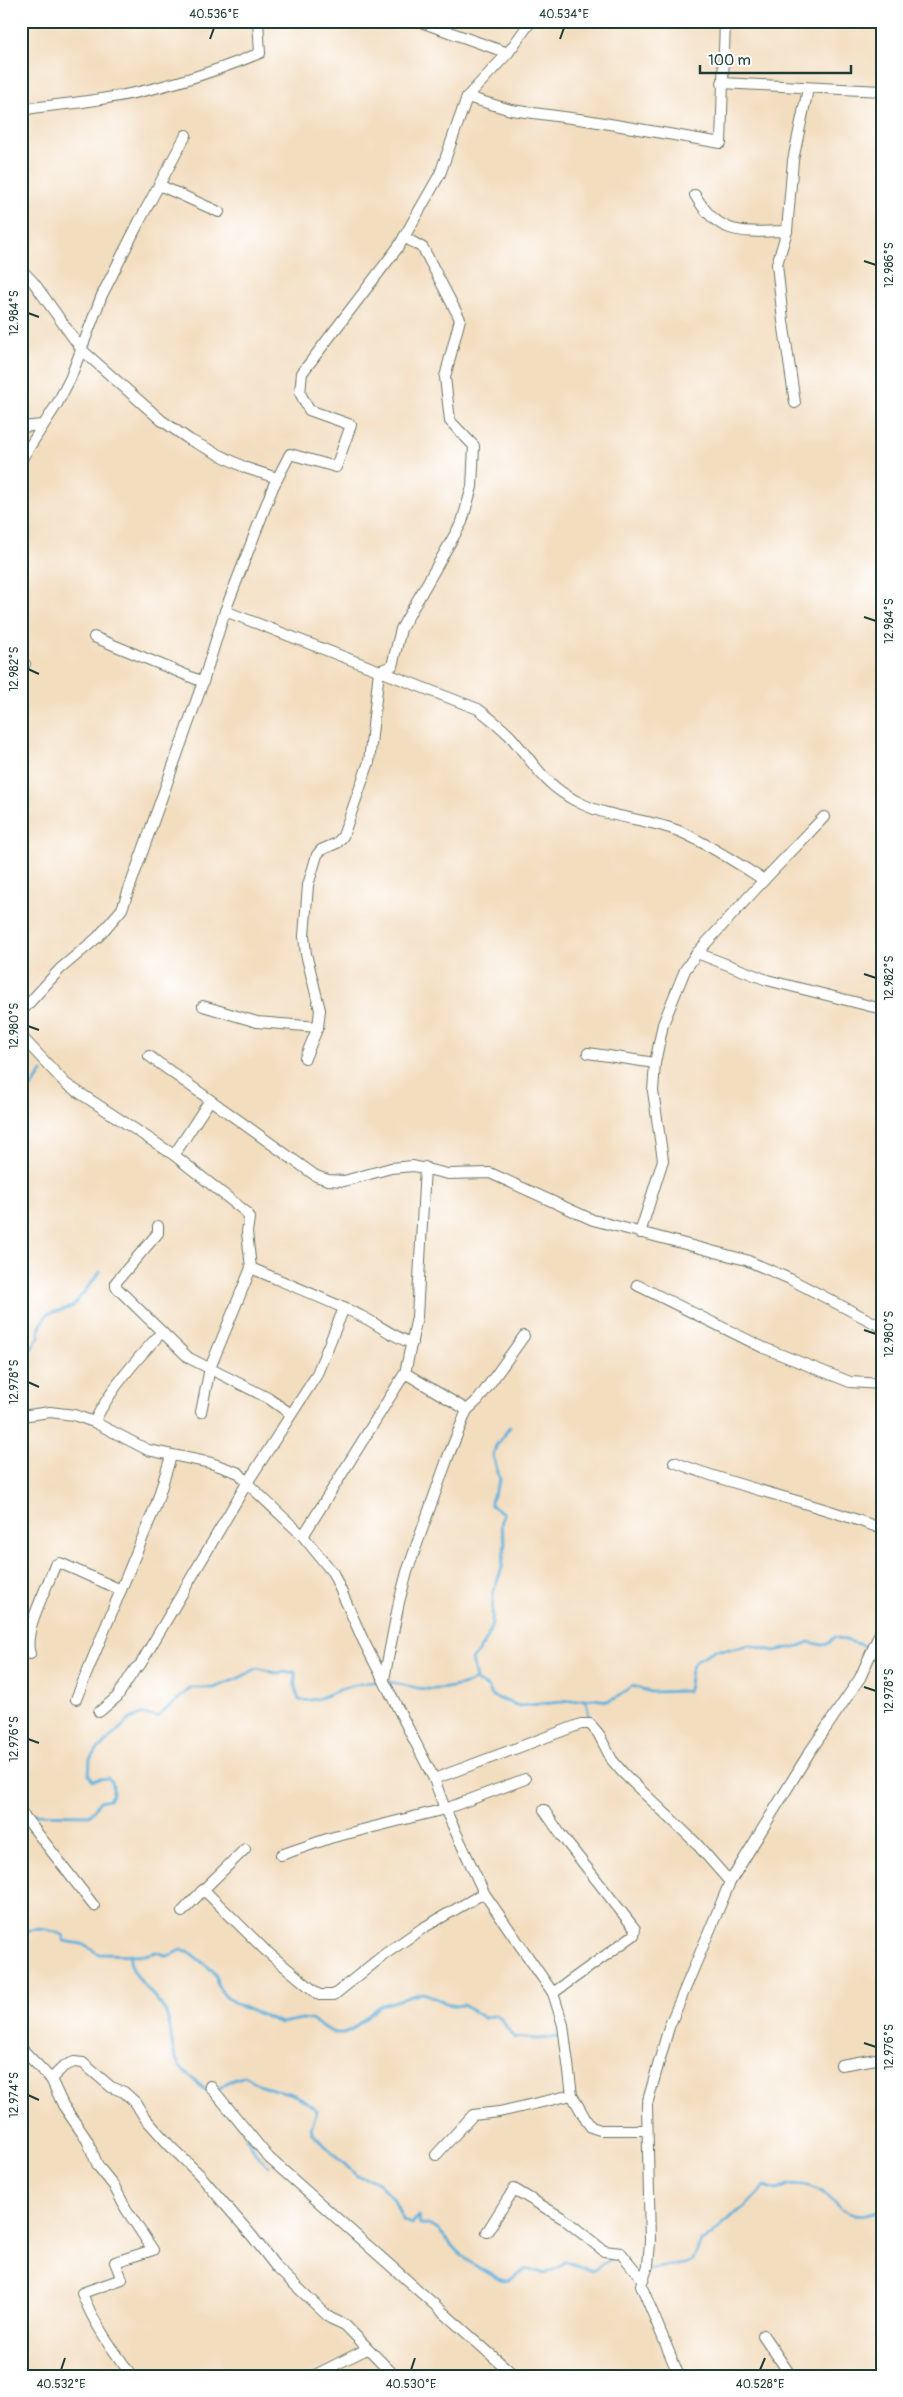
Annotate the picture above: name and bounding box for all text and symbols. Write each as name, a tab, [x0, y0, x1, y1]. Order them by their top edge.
text: 40.536°E	[189, 7, 239, 22]
text: 40.534°E	[539, 7, 589, 22]
scale bar	[700, 42, 852, 74]
text: 100 m	[708, 51, 751, 70]
text: 12.986°S	[882, 242, 897, 288]
text: 12.984°S	[7, 290, 22, 336]
text: 12.984°S	[882, 598, 897, 644]
text: 12.982°S	[7, 646, 22, 692]
text: 12.982°S	[882, 955, 897, 1001]
text: 12.980°S	[7, 1003, 22, 1049]
text: 12.980°S	[882, 1311, 897, 1357]
text: 12.978°S	[7, 1360, 22, 1404]
text: 12.978°S	[882, 1669, 897, 1713]
text: 12.976°S	[7, 1716, 22, 1762]
text: 12.976°S	[882, 2024, 897, 2070]
text: 12.974°S	[7, 2072, 22, 2118]
text: 40.532°E	[36, 2377, 86, 2392]
text: 40.530°E	[386, 2377, 436, 2392]
text: 40.528°E	[736, 2377, 784, 2392]

